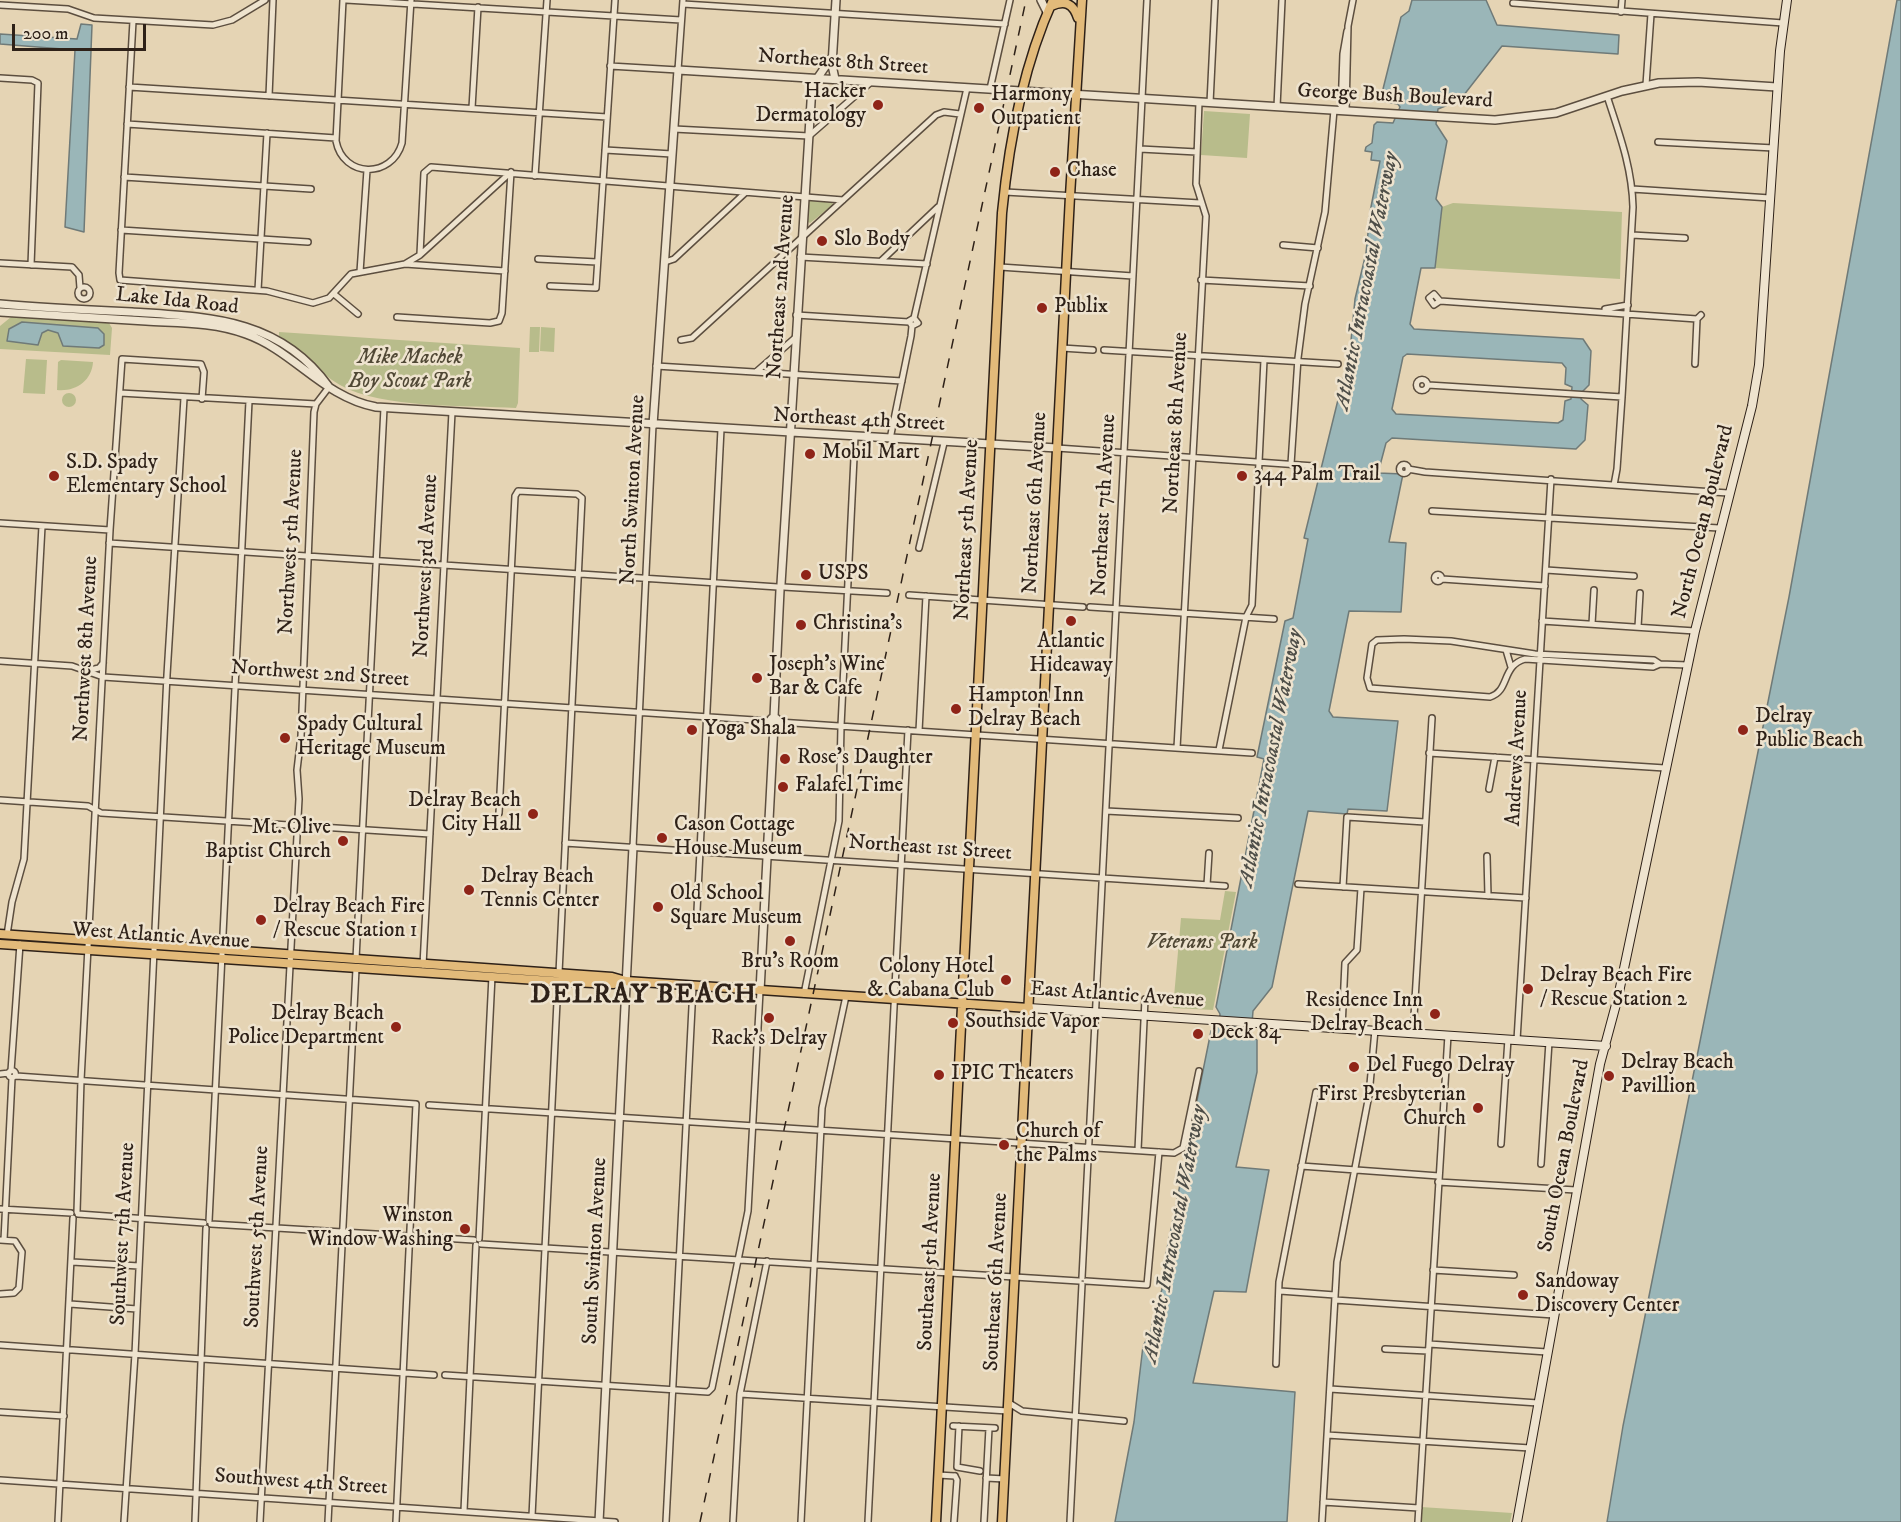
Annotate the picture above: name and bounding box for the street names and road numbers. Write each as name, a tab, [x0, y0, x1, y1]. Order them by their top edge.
street label: Northeast 8th Street	[757, 44, 929, 82]
street label: George Bush Boulevard	[1297, 79, 1493, 115]
street label: Northeast 2nd Avenue	[763, 194, 801, 380]
street label: Lake Ida Road	[114, 283, 240, 321]
street label: Northeast 8th Avenue	[1160, 332, 1194, 514]
street label: North Swinton Avenue	[616, 394, 652, 586]
street label: Northeast 4th Street	[772, 404, 946, 438]
street label: Northeast 6th Avenue	[1019, 411, 1053, 595]
street label: Northeast 7th Avenue	[1088, 413, 1122, 597]
street label: North Ocean Boulevard	[1668, 422, 1740, 622]
street label: Northeast 5th Avenue	[951, 439, 985, 621]
street label: Northwest 5th Avenue	[275, 449, 309, 635]
street label: Northwest 3rd Avenue	[410, 474, 444, 658]
street label: Northwest 8th Avenue	[70, 555, 104, 743]
street label: Northwest 2nd Street	[230, 656, 410, 694]
street label: Andrews Avenue	[1502, 689, 1534, 827]
street label: Northeast 1st Street	[847, 831, 1013, 867]
street label: West Atlantic Avenue	[72, 918, 250, 956]
street label: East Atlantic Avenue	[1029, 977, 1205, 1015]
street label: South Ocean Boulevard	[1534, 1058, 1596, 1254]
street label: Southwest 7th Avenue	[107, 1142, 141, 1326]
street label: Southwest 5th Avenue	[241, 1145, 275, 1329]
street label: South Swinton Avenue	[579, 1157, 613, 1345]
street label: Southeast 5th Avenue	[914, 1172, 948, 1352]
street label: Southeast 6th Avenue	[980, 1192, 1014, 1372]
street label: Southwest 4th Street	[214, 1464, 388, 1502]

